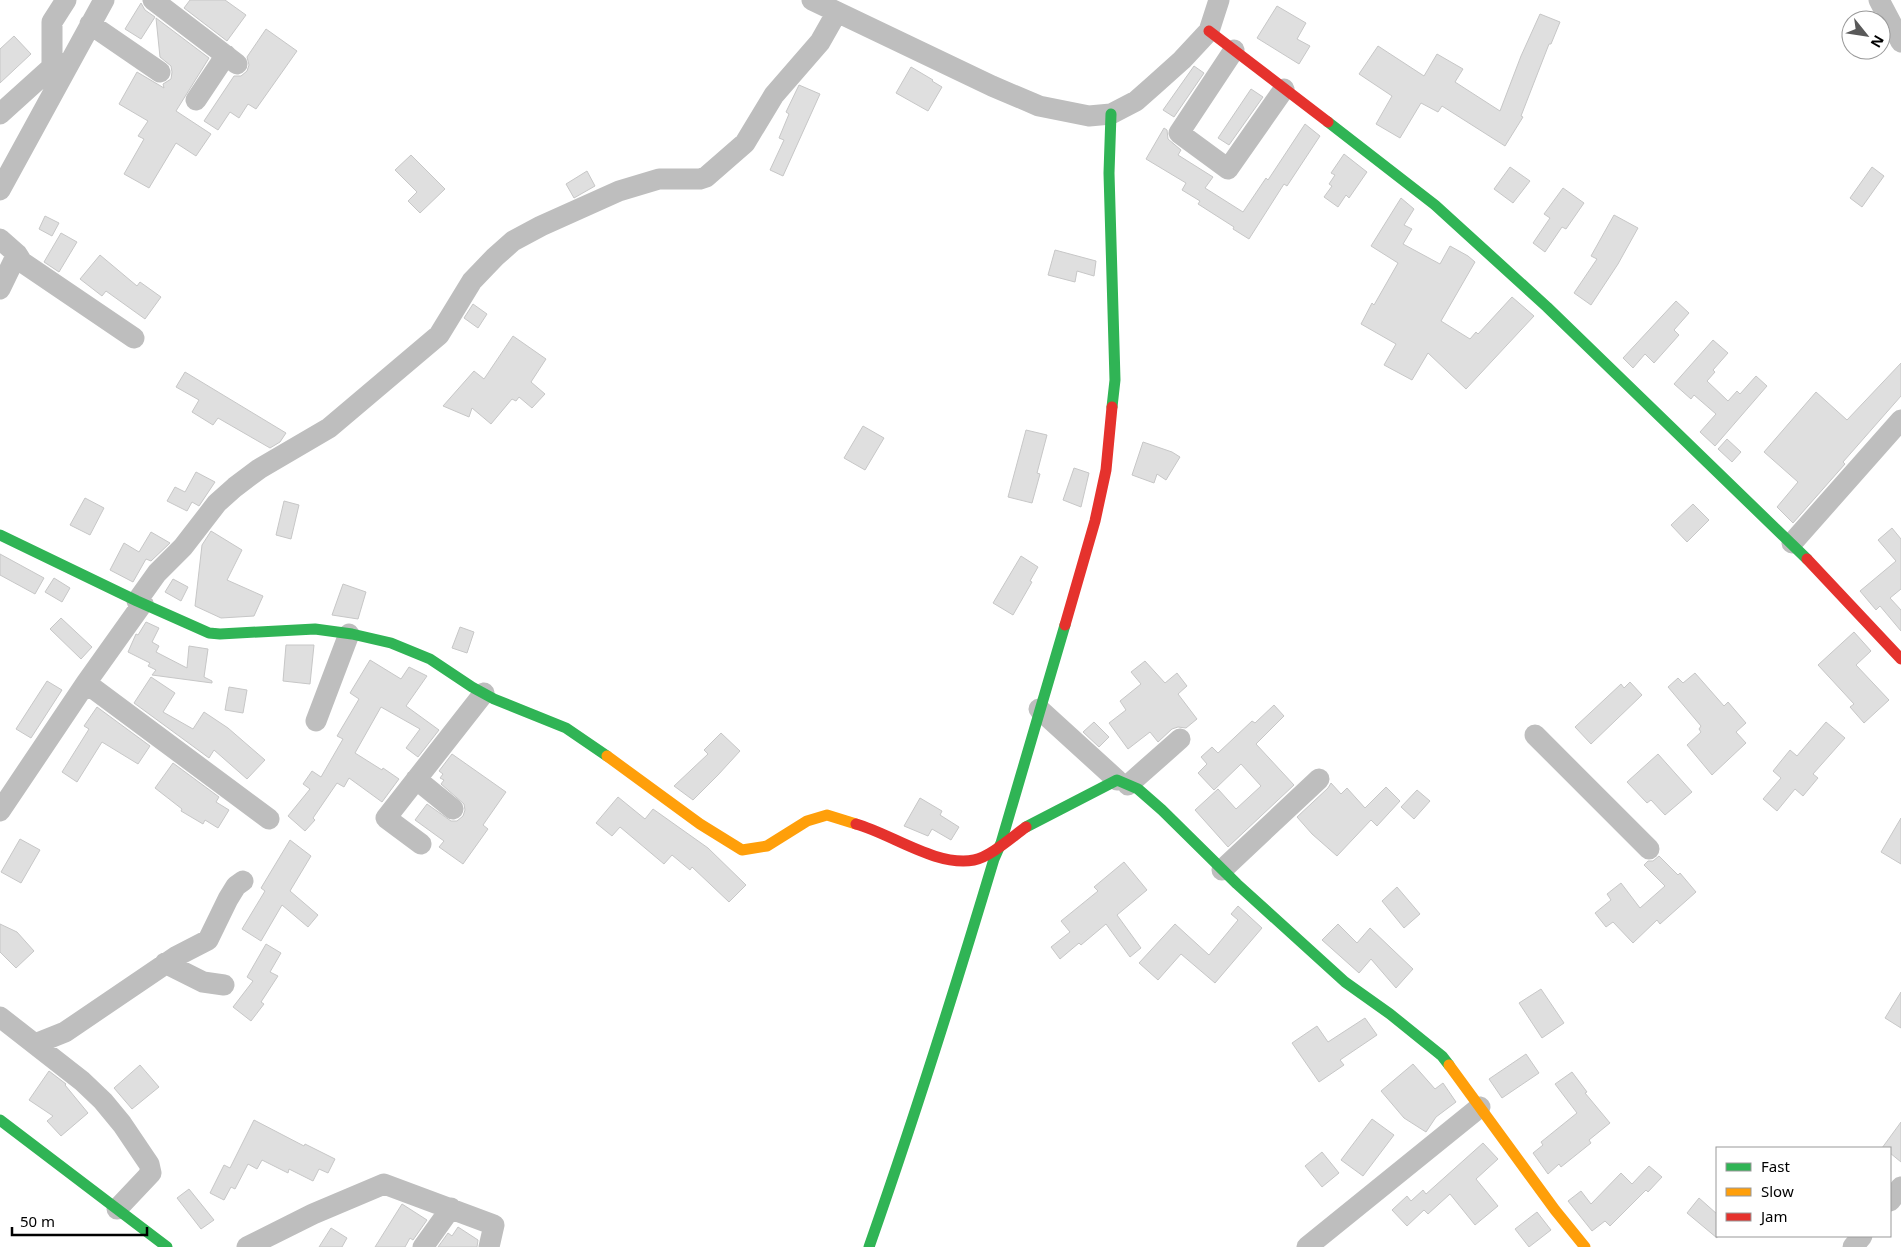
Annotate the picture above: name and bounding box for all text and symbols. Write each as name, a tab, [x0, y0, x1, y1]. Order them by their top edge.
north arrow	[1841, 10, 1891, 60]
text: N	[1867, 32, 1889, 51]
legend	[1716, 1147, 1891, 1237]
text: Fast	[1761, 1156, 1790, 1176]
text: Slow	[1761, 1181, 1794, 1201]
scale bar	[12, 1204, 148, 1236]
text: Jam	[1759, 1206, 1788, 1226]
text: 50 m	[20, 1211, 55, 1231]

